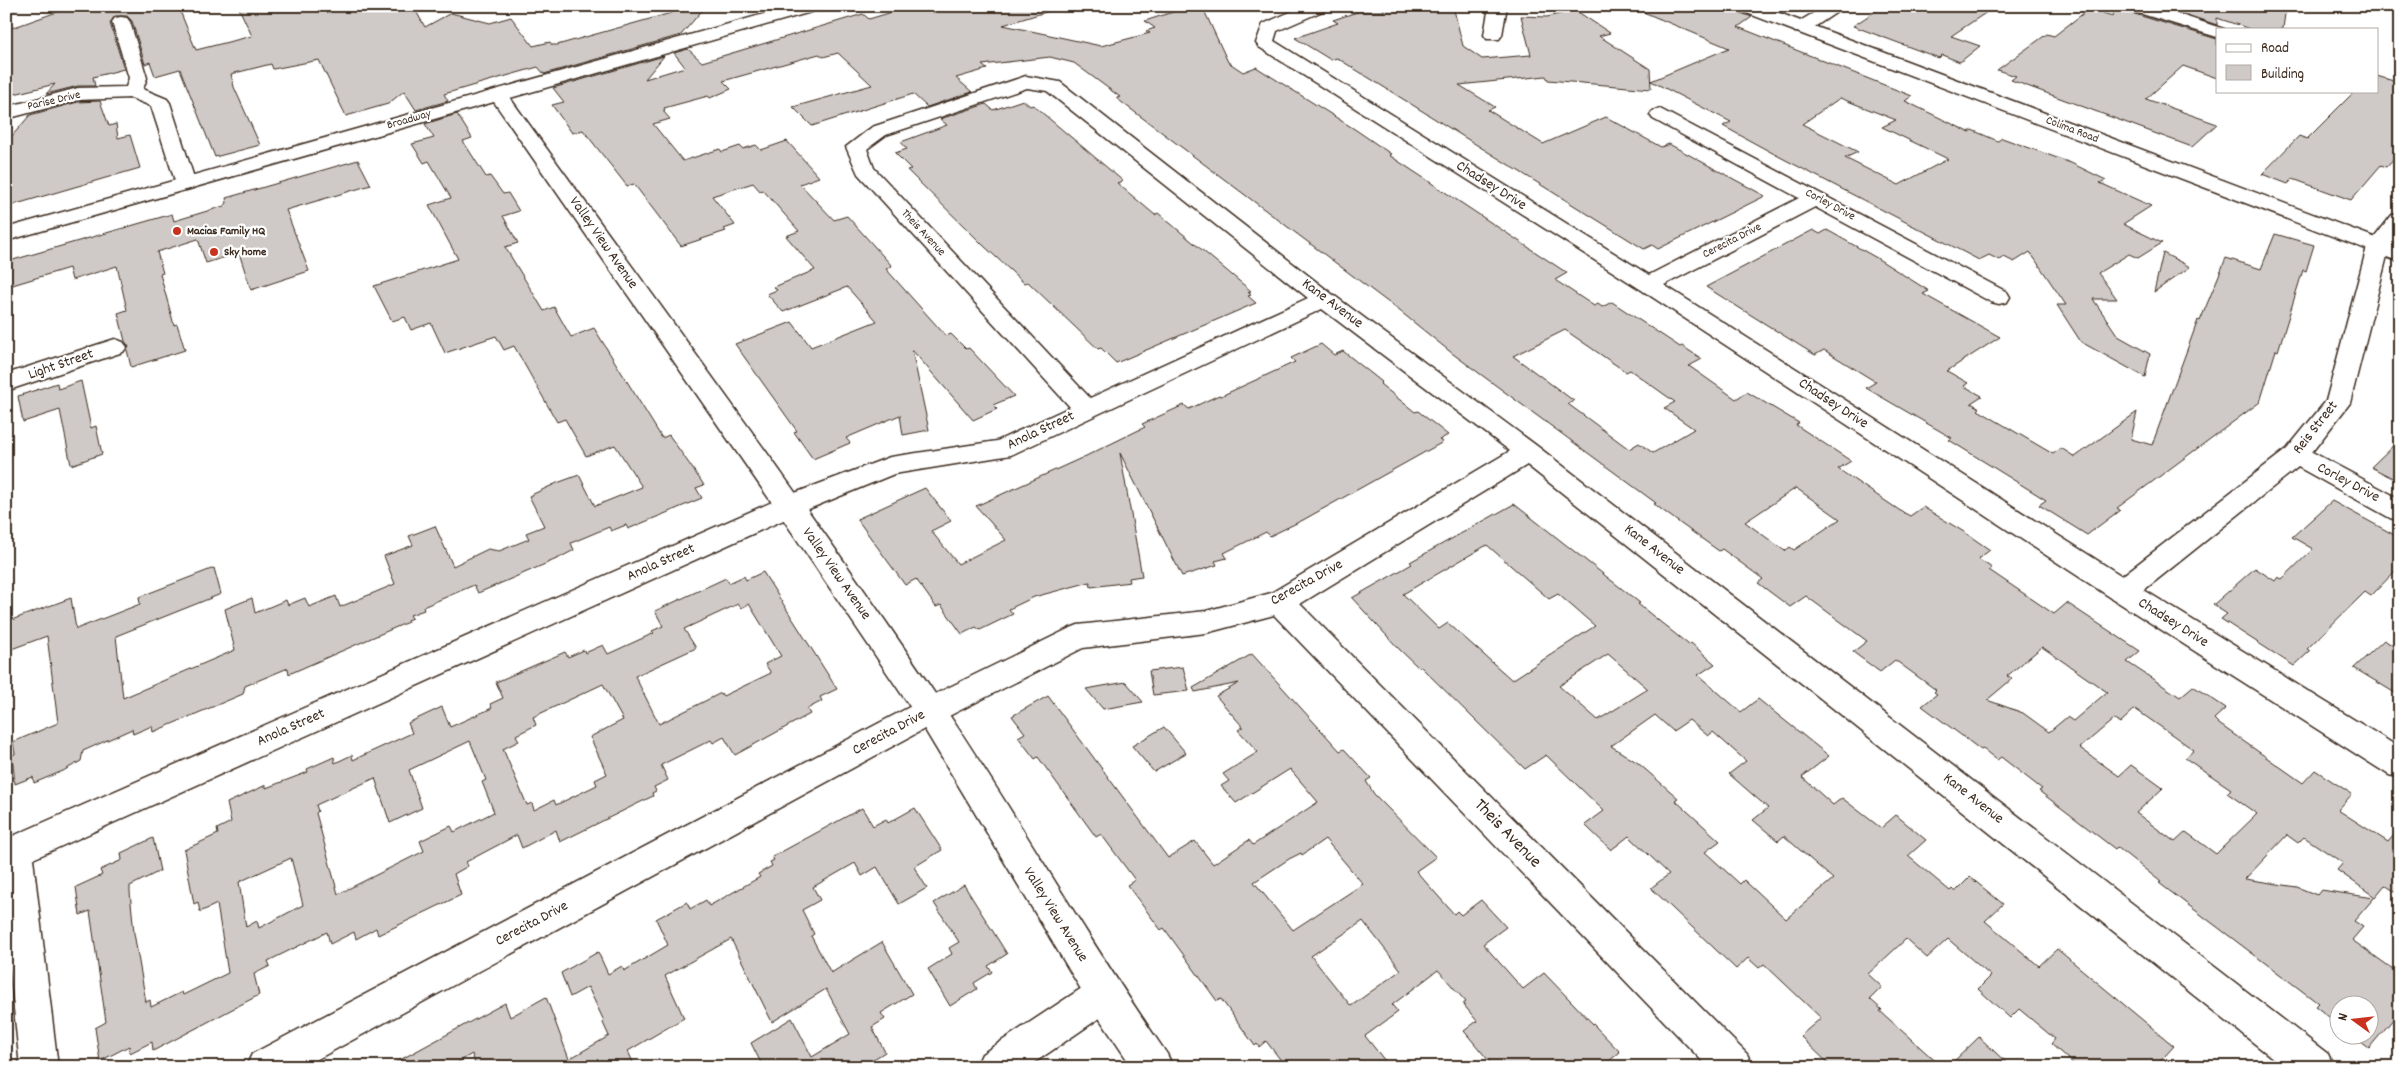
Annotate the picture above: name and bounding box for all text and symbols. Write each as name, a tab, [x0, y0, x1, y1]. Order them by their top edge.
legend	[2216, 28, 2378, 92]
text: Road	[2261, 38, 2289, 60]
text: Building	[2261, 64, 2304, 86]
street label: Parise Drive	[26, 87, 82, 115]
street label: Broadway	[385, 105, 434, 134]
street label: Colima Road	[2043, 112, 2101, 148]
street label: Chadsey Drive	[1451, 156, 1531, 217]
street label: Corley Drive	[1802, 185, 1858, 225]
street label: Valley View Avenue	[563, 192, 643, 294]
street label: Theis Avenue	[897, 206, 949, 260]
street label: Cerecita Drive	[1700, 219, 1764, 263]
place label: Macias Family HQ	[187, 223, 265, 240]
marker: Macias Family HQ	[171, 225, 183, 237]
place label: Sky home	[224, 244, 267, 261]
marker: Sky home	[208, 246, 220, 258]
street label: Kane Avenue	[1297, 274, 1368, 335]
street label: Light Street	[25, 343, 97, 386]
street label: Chadsey Drive	[1794, 373, 1873, 435]
street label: Reis Street	[2288, 396, 2344, 460]
street label: Anola Street	[1004, 406, 1079, 456]
street label: Corley Drive	[2313, 457, 2384, 509]
street label: Kane Avenue	[1619, 519, 1689, 581]
street label: Valley View Avenue	[796, 523, 876, 625]
street label: Anola Street	[624, 538, 699, 588]
street label: Cerecita Drive	[1267, 554, 1348, 612]
street label: Chadsey Drive	[2133, 593, 2213, 654]
street label: Anola Street	[254, 703, 329, 753]
street label: Cerecita Drive	[849, 704, 930, 761]
street label: Kane Avenue	[1938, 768, 2008, 830]
street label: Theis Avenue	[1468, 794, 1546, 874]
street label: Valley View Avenue	[1017, 863, 1093, 967]
street label: Cerecita Drive	[492, 895, 573, 952]
north arrow	[2328, 996, 2378, 1046]
text: N	[2333, 1011, 2354, 1023]

